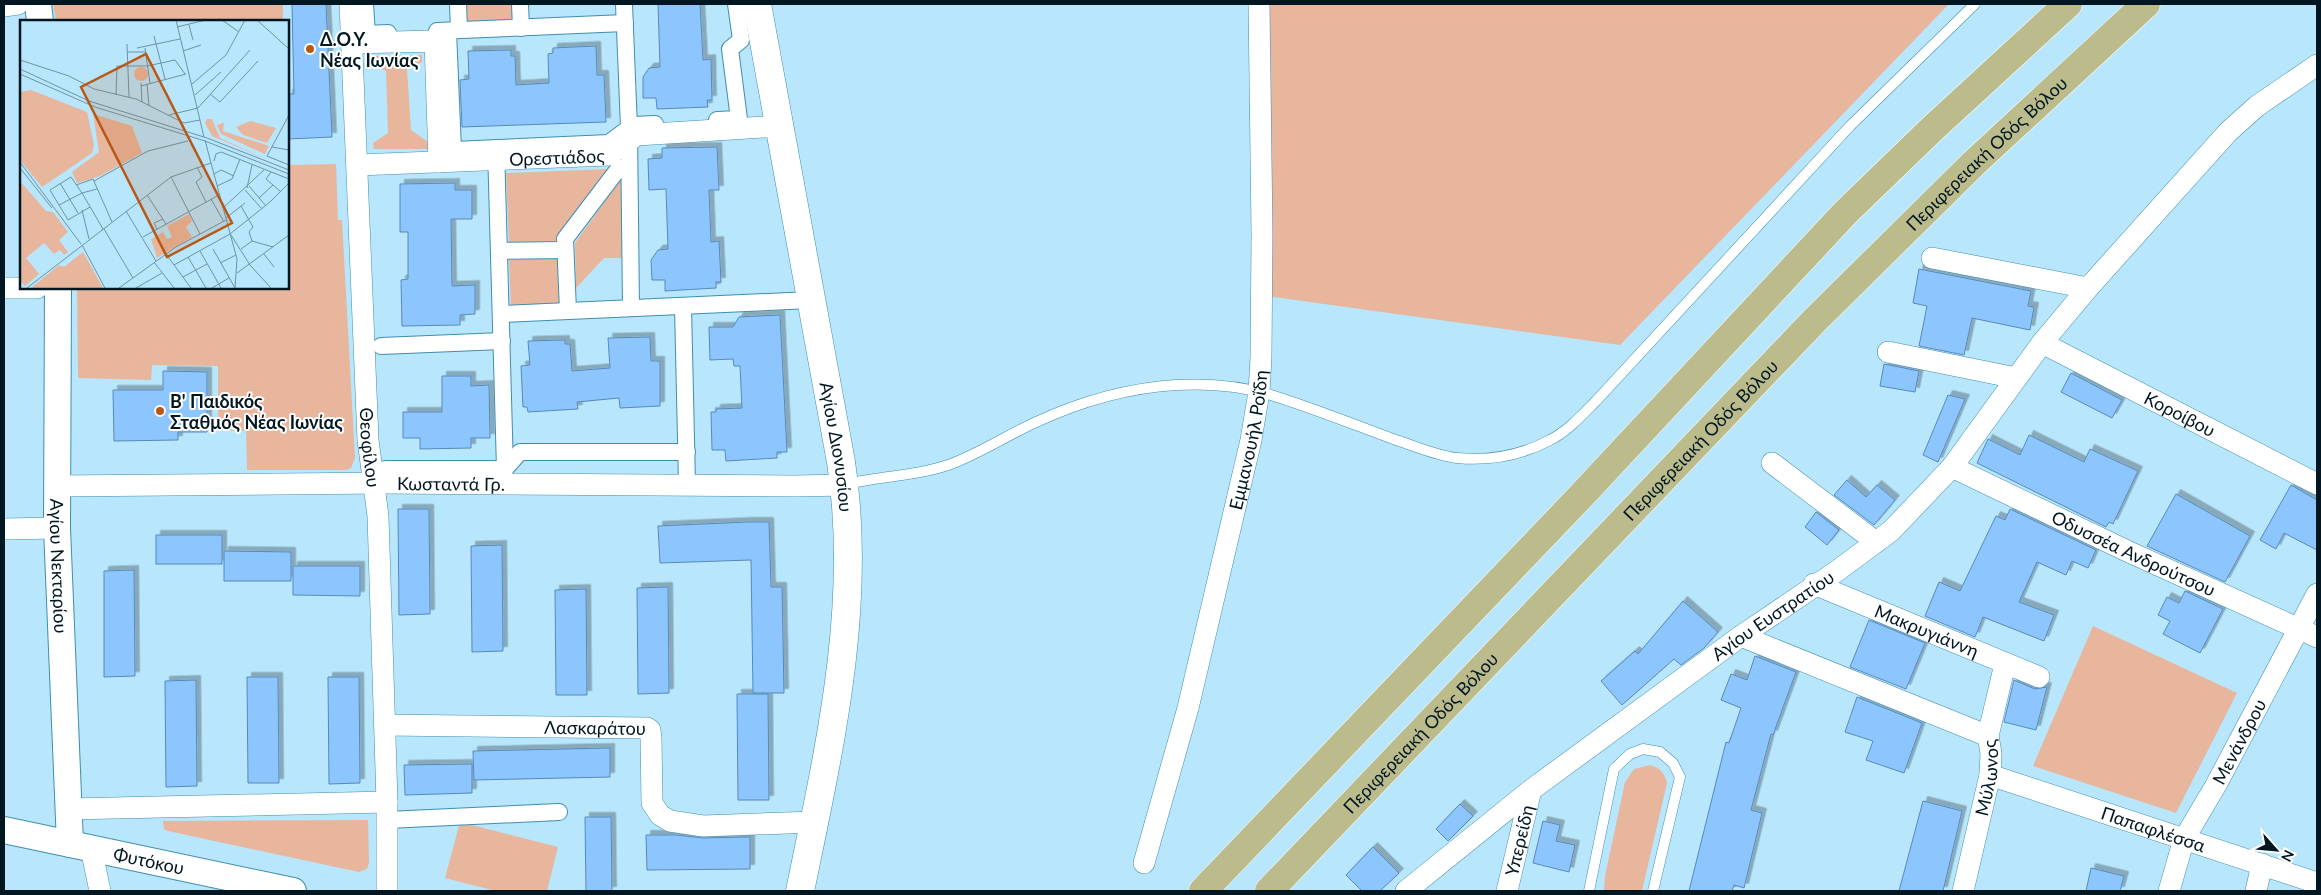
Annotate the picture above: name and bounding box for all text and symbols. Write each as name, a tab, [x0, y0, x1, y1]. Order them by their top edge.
inset map	[20, 20, 289, 289]
place label: Δ.Ο.Υ. Νέας Ιωνίας	[320, 28, 419, 71]
marker: Δ.Ο.Υ. Νέας Ιωνίας	[304, 43, 316, 55]
street label: Περιφερειακή Οδός Βόλου	[1901, 72, 2072, 235]
street label: Ορεστιάδος	[509, 144, 606, 170]
street label: Περιφερειακή Οδός Βόλου	[1618, 355, 1782, 525]
street label: Εμμανουήλ Ροΐδη	[1224, 370, 1271, 512]
street label: Αγίου Διονυσίου	[815, 380, 857, 513]
street label: Κοροίβου	[2141, 386, 2219, 441]
place label: Β' Παιδικός Σταθμός Νέας Ιωνίας	[170, 390, 343, 433]
marker: Β' Παιδικός Σταθμός Νέας Ιωνίας	[154, 405, 166, 417]
street label: Θεοφίλου	[356, 407, 385, 489]
street label: Κωσταντά Γρ.	[397, 472, 505, 495]
street label: Αγίου Νεκταρίου	[46, 498, 72, 634]
street label: Οδυσσέα Ανδρούτσου	[2048, 506, 2219, 601]
street label: Αγίου Ευστρατίου	[1707, 565, 1838, 665]
street label: Μακρυγιάννη	[1872, 599, 1982, 662]
street label: Περιφερειακή Οδός Βόλου	[1338, 648, 1502, 818]
street label: Μενάνδρου	[2207, 695, 2271, 788]
street label: Λασκαράτου	[544, 716, 646, 739]
street label: Μύλωνος	[1970, 737, 2002, 818]
street label: Παπαφλέσσα	[2098, 802, 2209, 856]
street label: Υπερείδη	[1500, 803, 1538, 878]
north arrow	[2251, 825, 2301, 875]
street label: Φυτόκου	[111, 842, 186, 879]
text: N	[2278, 847, 2298, 865]

